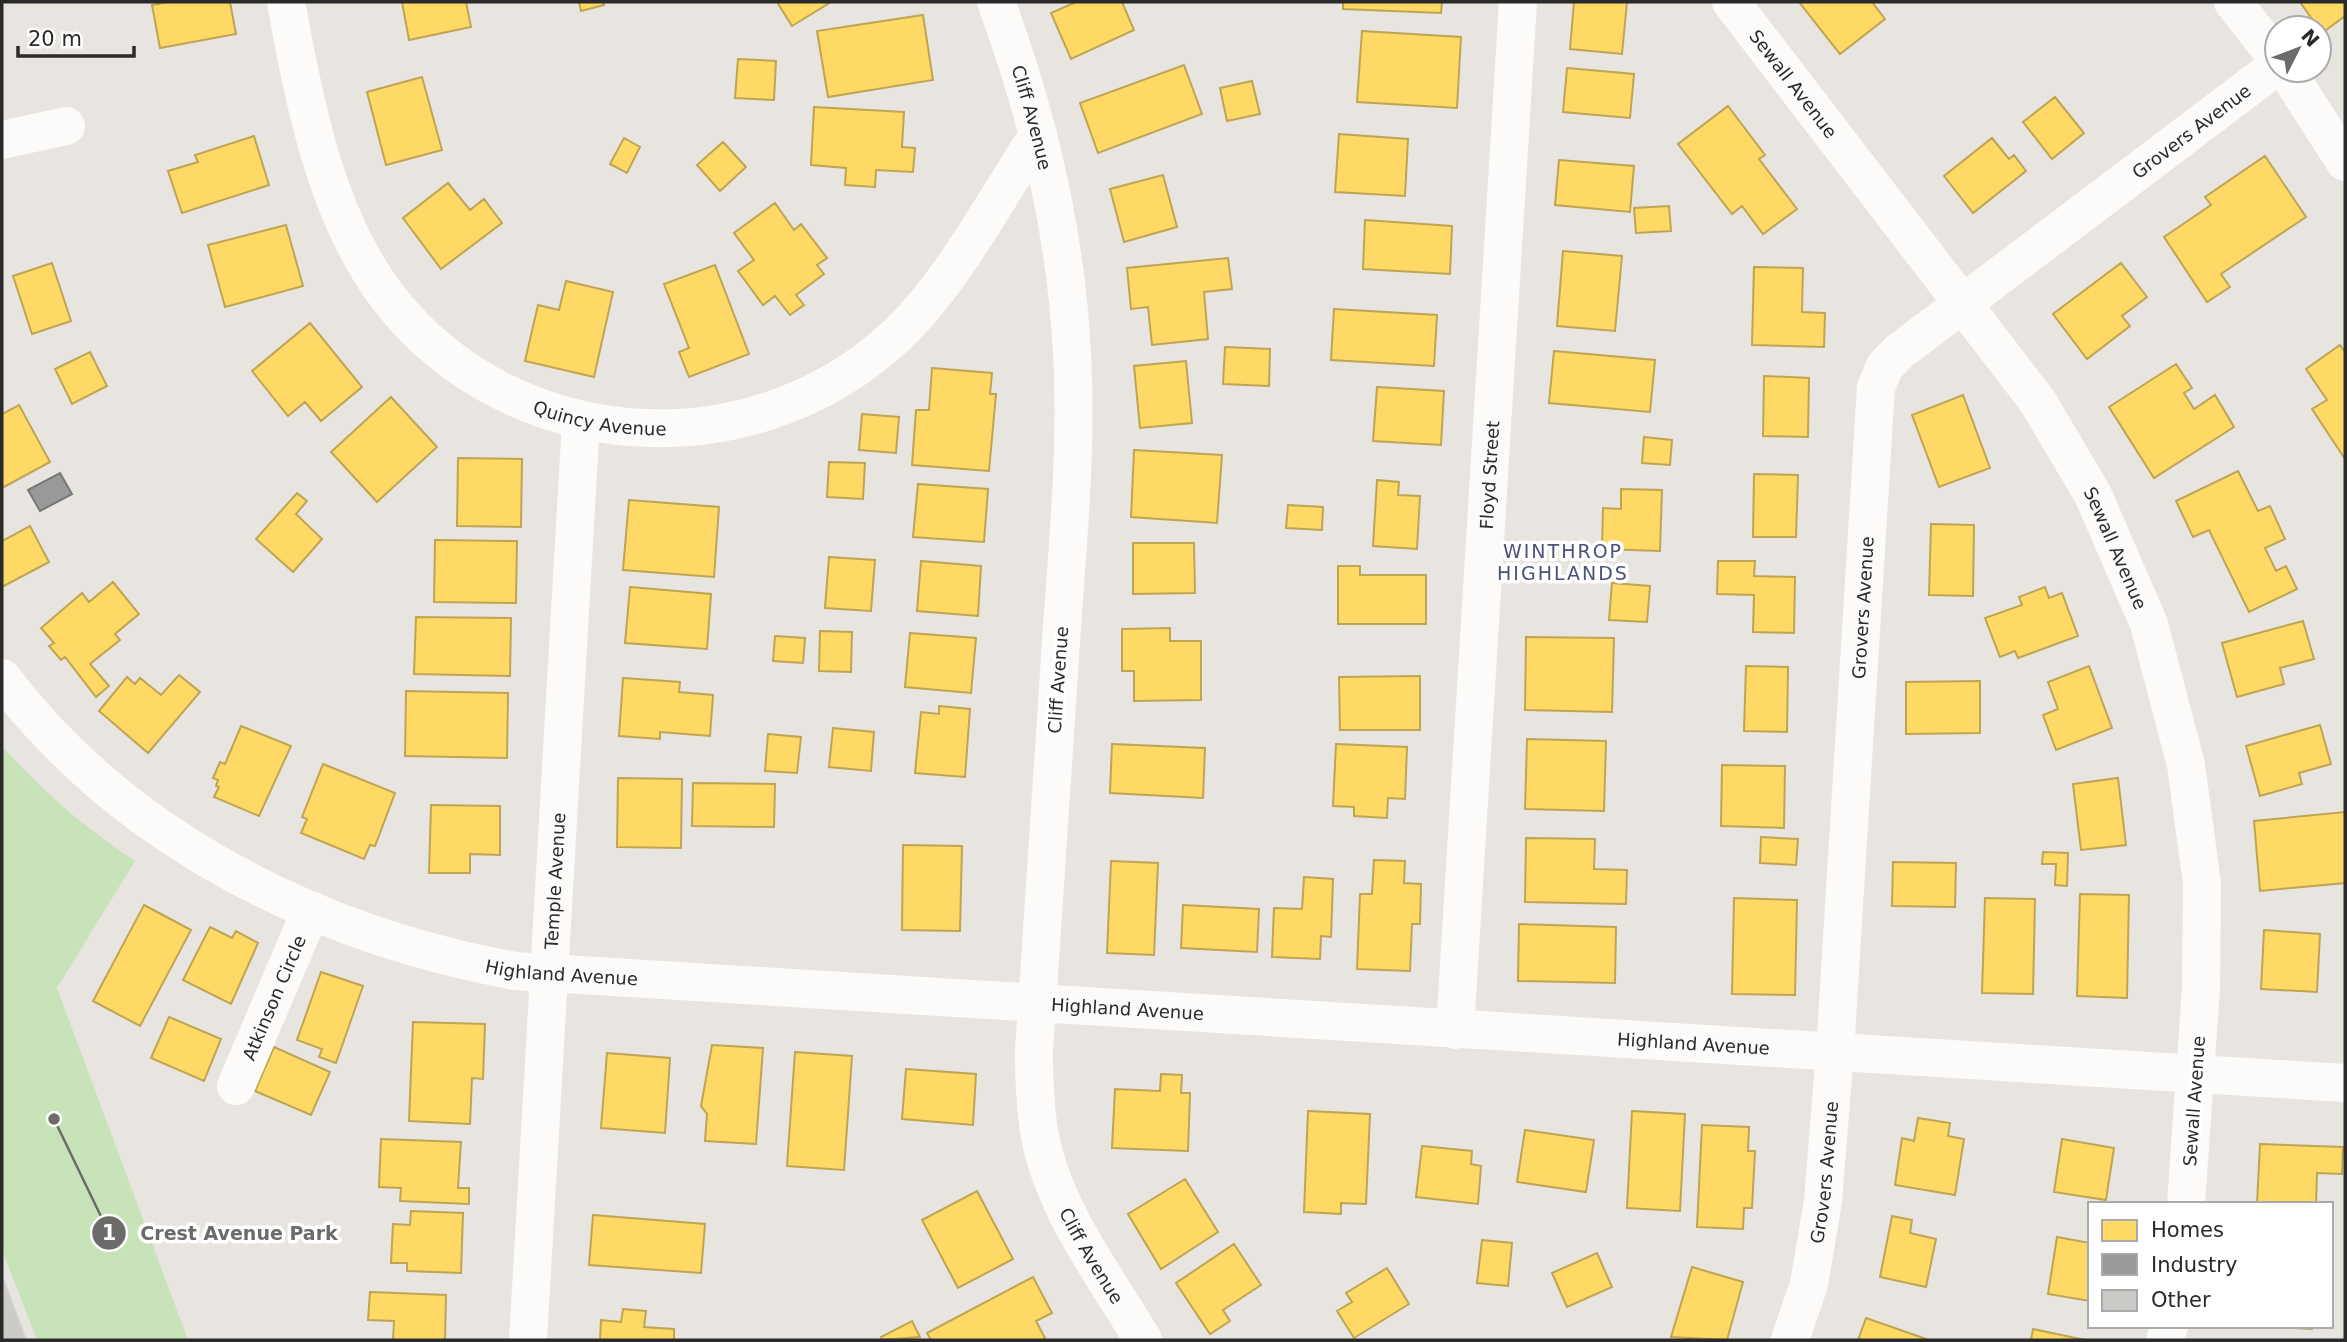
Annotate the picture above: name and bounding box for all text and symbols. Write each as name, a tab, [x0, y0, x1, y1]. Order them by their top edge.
scale bar	[18, 14, 133, 58]
north arrow	[2263, 14, 2333, 84]
text: N	[2297, 24, 2324, 51]
street label: Sewall Avenue	[1746, 25, 1842, 142]
text: 20 m	[28, 27, 82, 51]
street label: Cliff Avenue	[1008, 62, 1056, 172]
street label: Grovers Avenue	[2128, 79, 2255, 183]
street label: Quincy Avenue	[530, 396, 667, 439]
street label: Floyd Street	[1475, 420, 1503, 530]
street label: Sewall Avenue	[2080, 483, 2152, 612]
street label: Grovers Avenue	[1848, 536, 1877, 680]
district label: WINTHROP HIGHLANDS	[1497, 540, 1629, 584]
street label: Cliff Avenue	[1044, 626, 1072, 734]
street label: Temple Avenue	[540, 812, 569, 951]
street label: Atkinson Circle	[238, 932, 310, 1063]
street label: Highland Avenue	[484, 955, 639, 989]
street label: Highland Avenue	[1051, 993, 1205, 1024]
street label: Highland Avenue	[1617, 1028, 1770, 1058]
street label: Sewall Avenue	[2179, 1035, 2209, 1167]
street label: Grovers Avenue	[1806, 1100, 1842, 1245]
legend	[2088, 1202, 2333, 1328]
street label: Cliff Avenue	[1056, 1204, 1128, 1307]
callout: Crest Avenue Park	[91, 1213, 352, 1253]
text: Homes	[2151, 1218, 2224, 1242]
text: 1	[102, 1221, 116, 1245]
text: Crest Avenue Park	[140, 1222, 338, 1244]
text: Industry	[2151, 1253, 2237, 1277]
text: Other	[2151, 1288, 2211, 1312]

